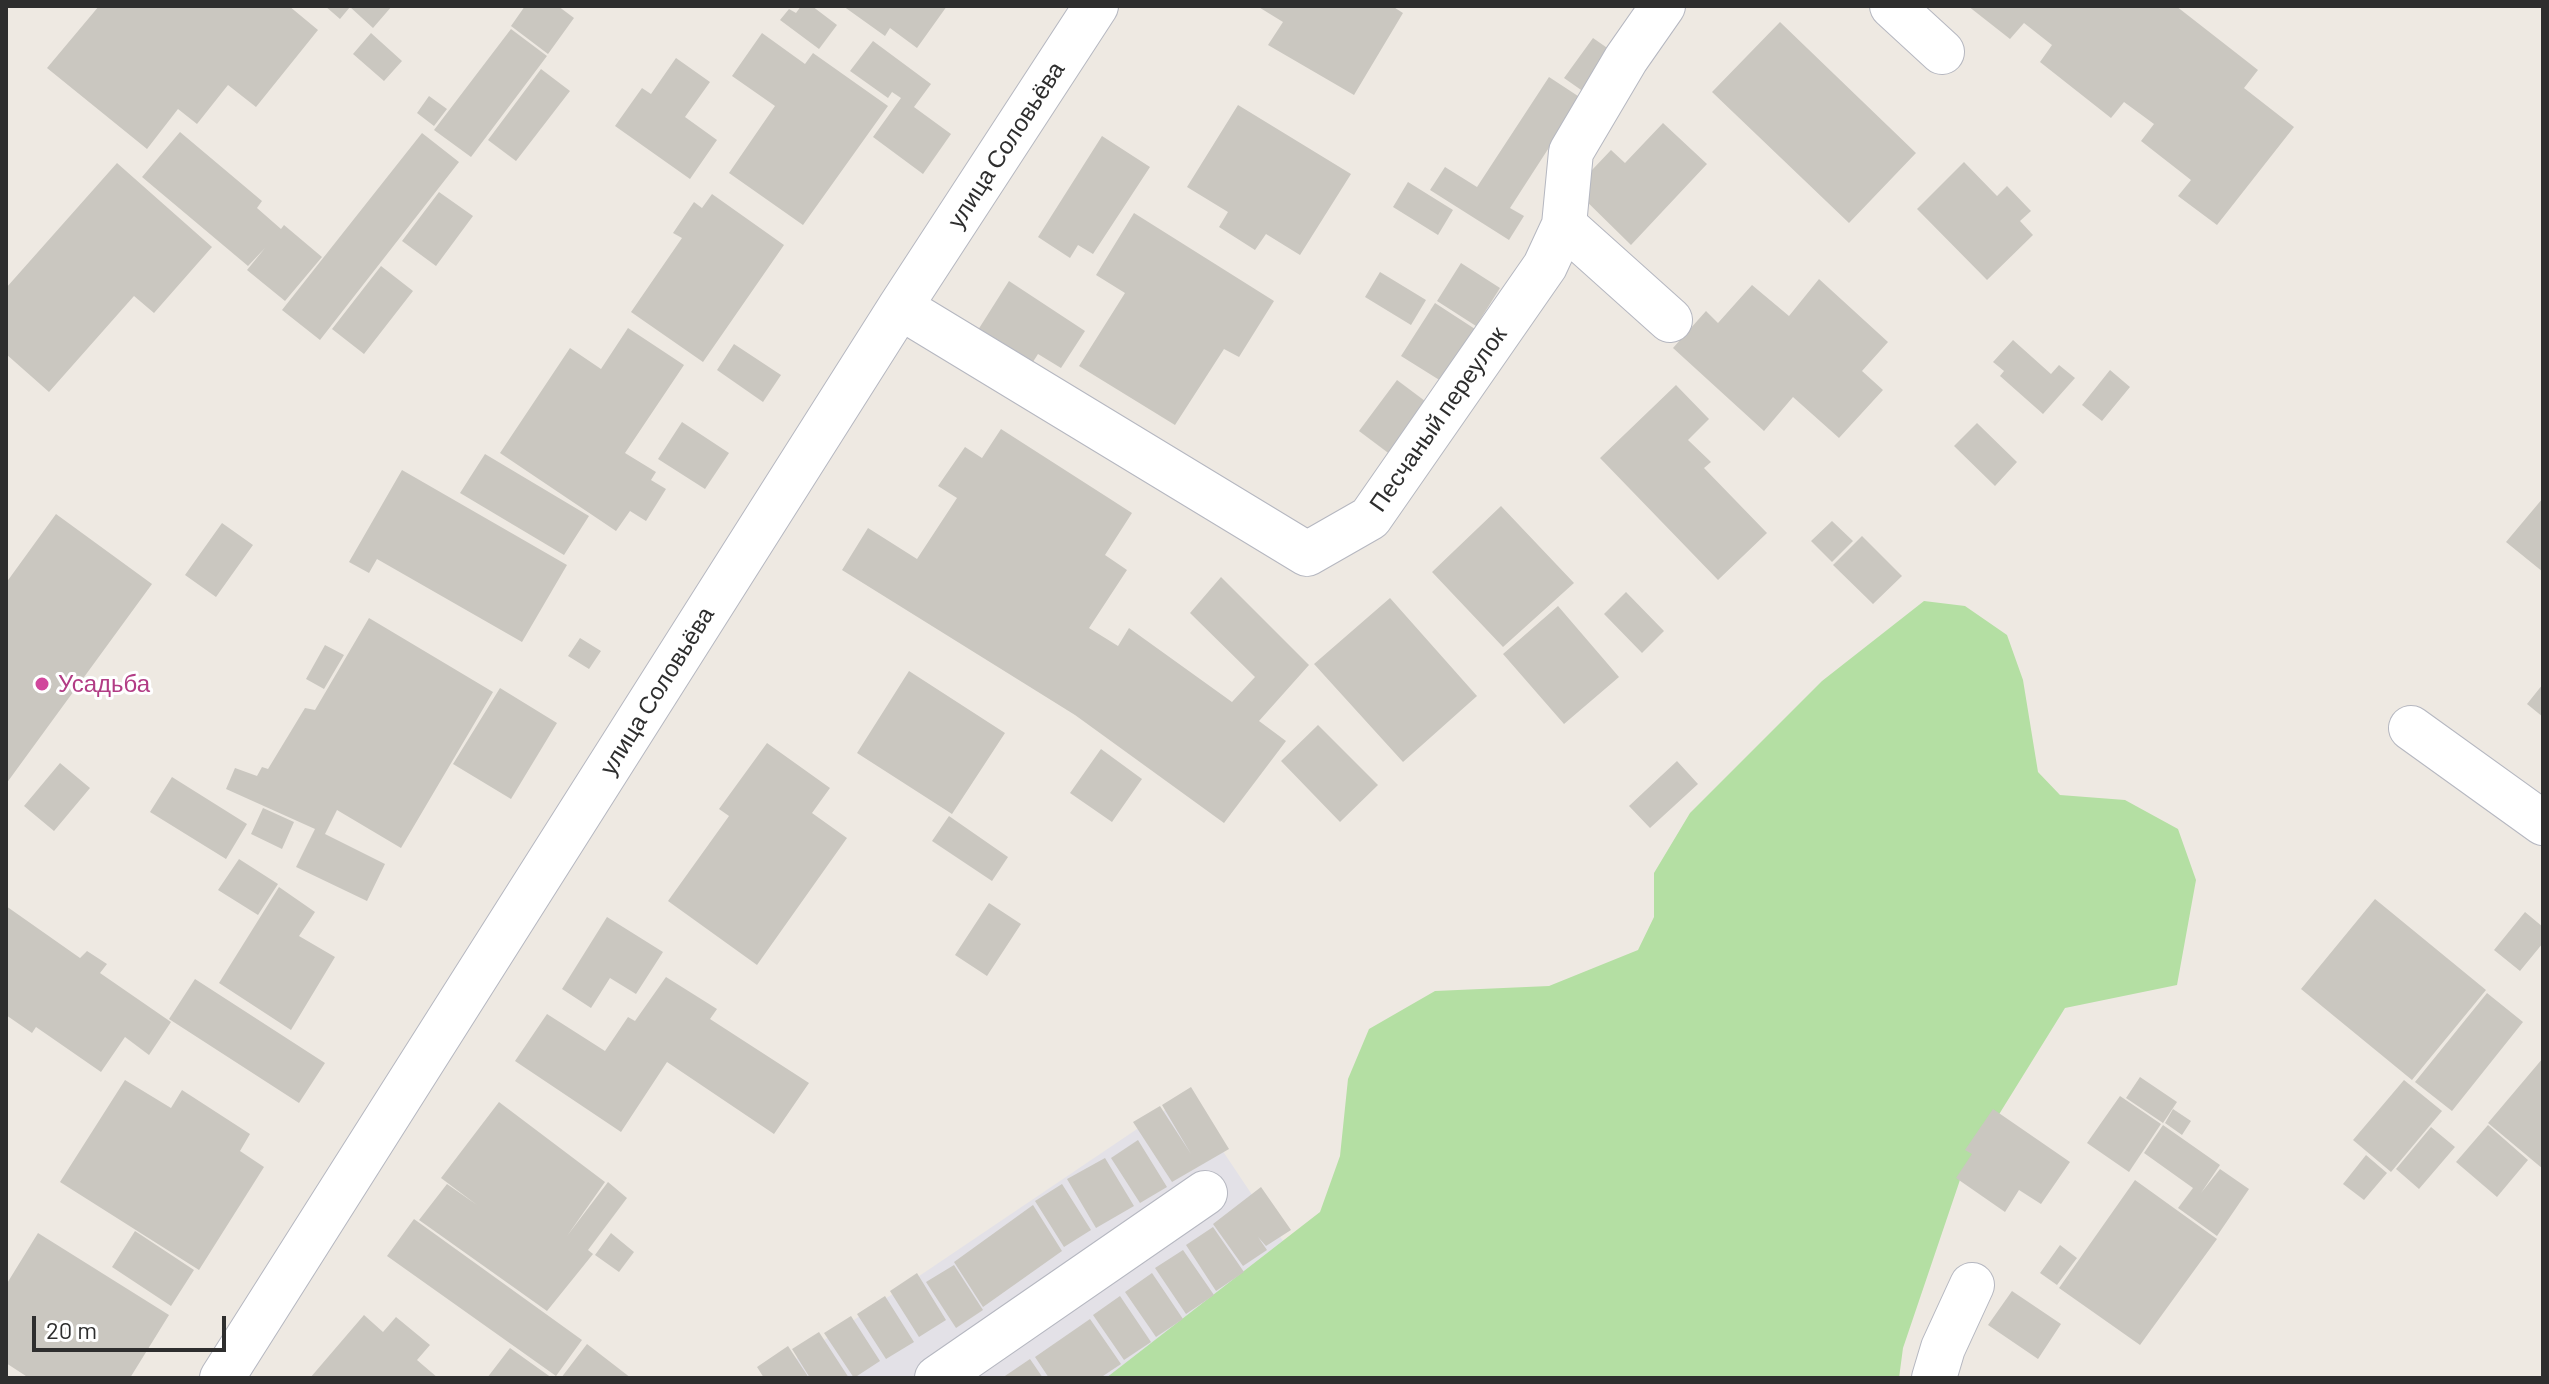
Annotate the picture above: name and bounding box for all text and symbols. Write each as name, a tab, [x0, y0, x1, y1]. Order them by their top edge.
street label: улица Соловьёва	[941, 56, 1071, 234]
street label: Песчаный переулок	[1363, 321, 1513, 517]
street label: улица Соловьёва	[594, 602, 720, 780]
place label: Усадьба	[58, 670, 150, 698]
marker: Усадьба	[33, 675, 51, 693]
scale bar	[36, 1300, 230, 1350]
text: 20 m	[46, 1315, 97, 1344]

